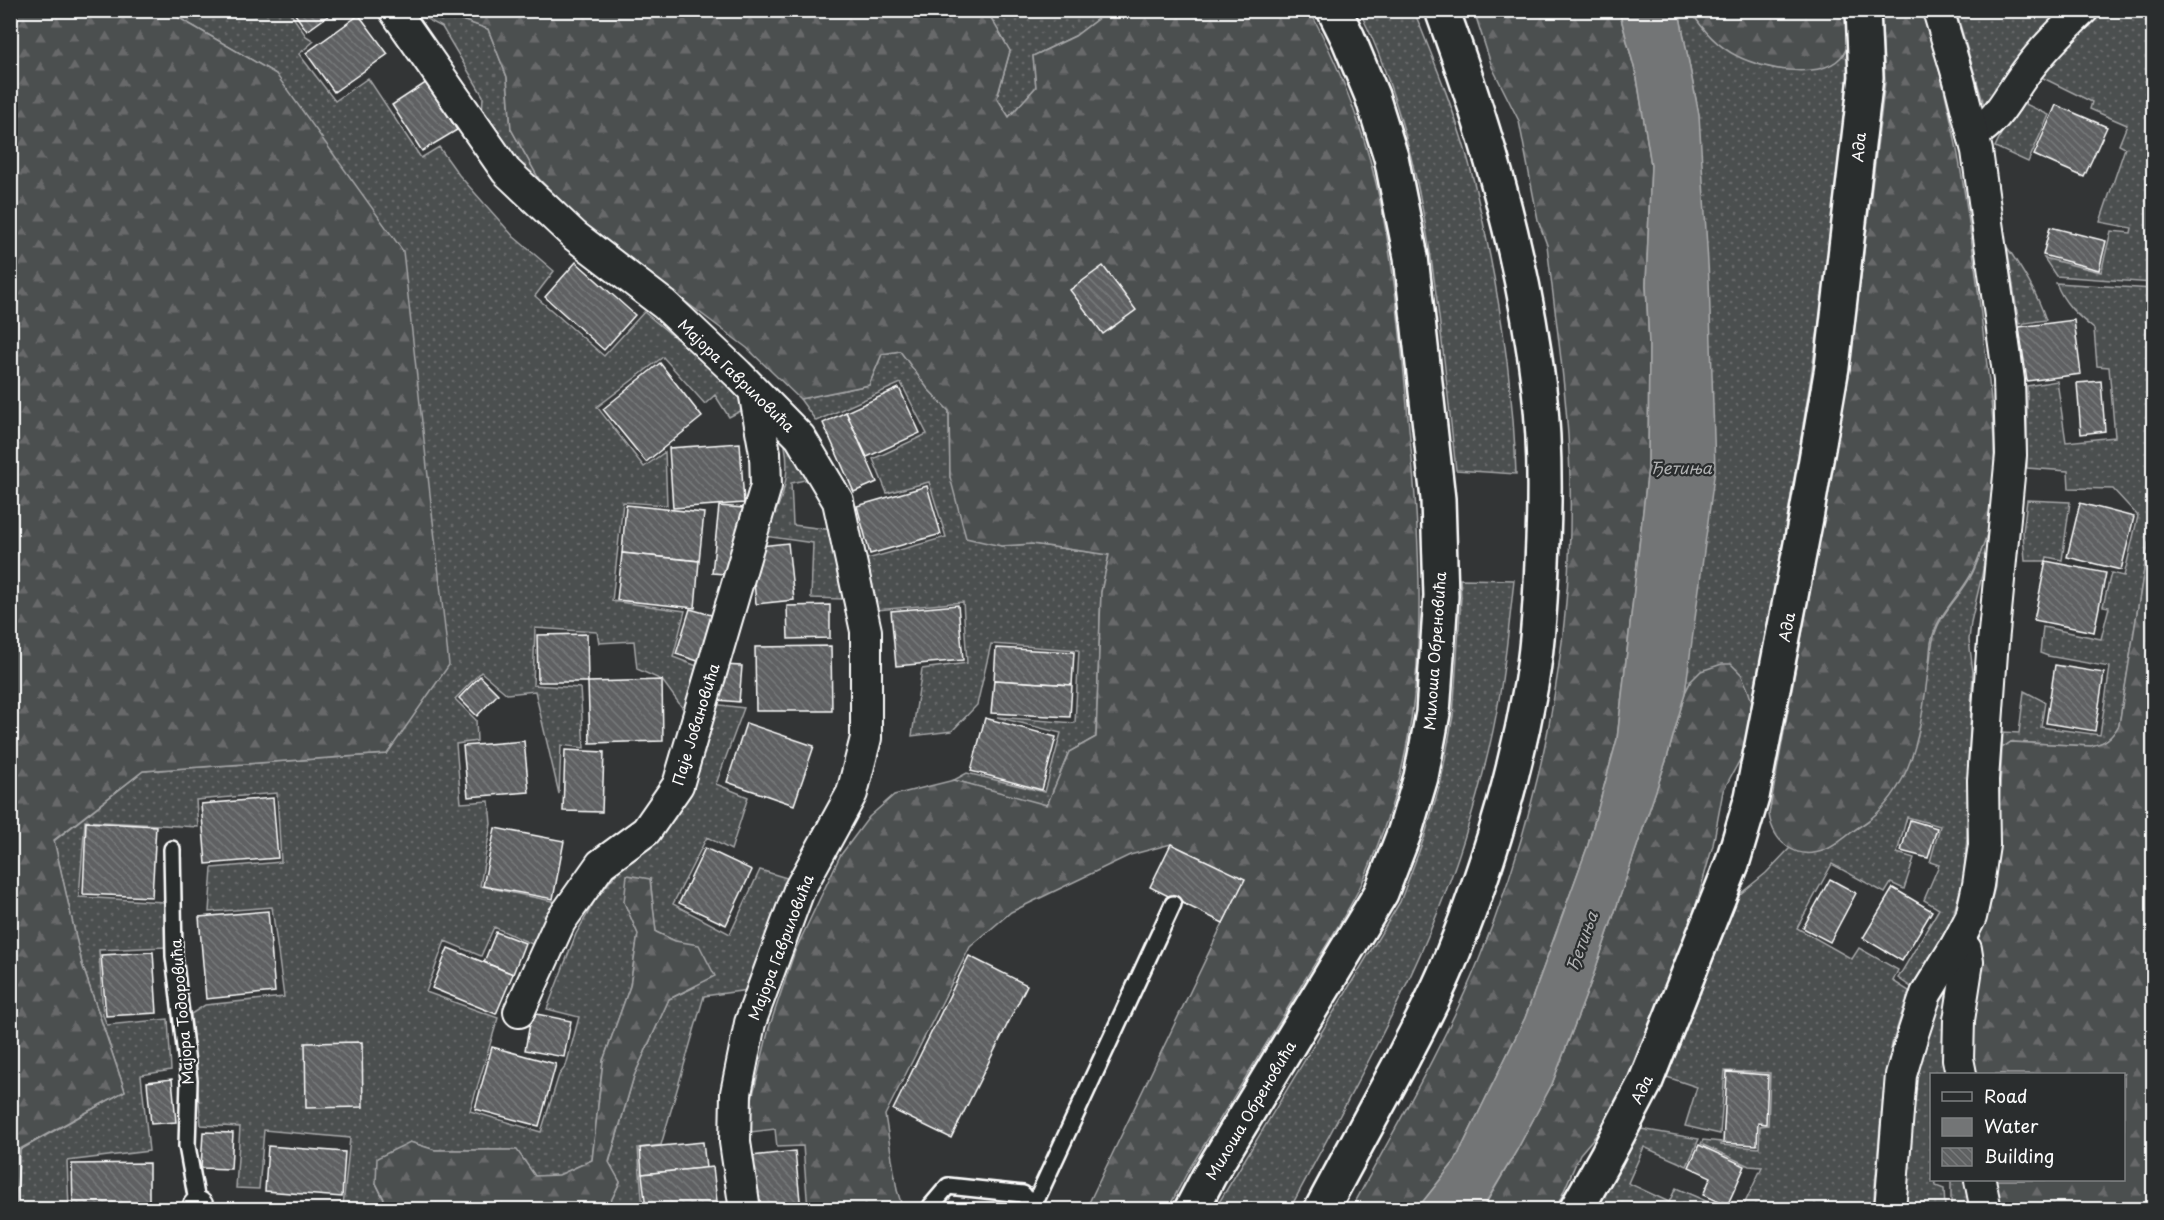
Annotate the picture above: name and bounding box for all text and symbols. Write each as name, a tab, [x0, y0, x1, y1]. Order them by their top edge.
street label: Ада	[1845, 130, 1871, 163]
street label: Мајора Гавриловића	[673, 313, 801, 437]
water label: Ђетиња	[1650, 455, 1713, 479]
street label: Милоша Обреновића	[1417, 570, 1451, 731]
street label: Ада	[1772, 610, 1800, 644]
street label: Паје Јовановића	[665, 660, 725, 788]
street label: Мајора Гавриловића	[742, 870, 819, 1023]
water label: Ђетиња	[1559, 907, 1603, 974]
street label: Мајора Тодоровића	[163, 938, 199, 1086]
street label: Милоша Обреновића	[1199, 1035, 1301, 1184]
street label: Ада	[1624, 1070, 1658, 1107]
legend	[1930, 1073, 2125, 1181]
text: Road	[1984, 1082, 2028, 1109]
text: Water	[1984, 1112, 2039, 1139]
text: Building	[1984, 1142, 2054, 1169]

